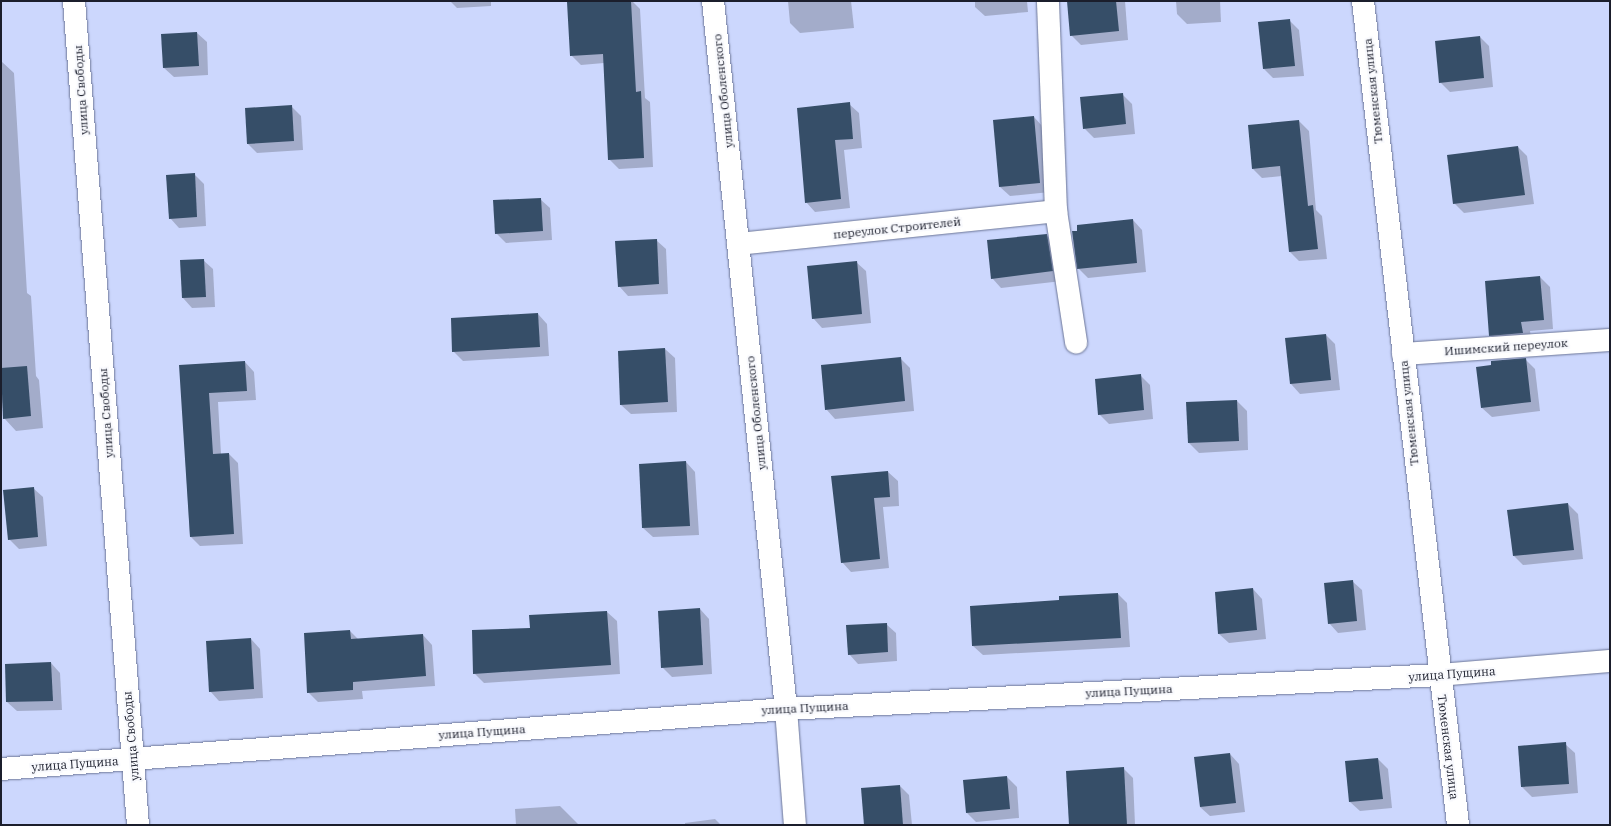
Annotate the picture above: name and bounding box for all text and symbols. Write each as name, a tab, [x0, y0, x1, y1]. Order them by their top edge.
street label: улица Оболенского	[710, 33, 736, 149]
street label: Тюменская улица	[1360, 38, 1386, 144]
street label: улица Свободы	[71, 45, 91, 135]
street label: переулок Строителей	[832, 214, 962, 242]
street label: Ишимский переулок	[1444, 336, 1568, 358]
street label: улица Оболенского	[743, 355, 769, 471]
street label: Тюменская улица	[1396, 360, 1422, 466]
street label: улица Свободы	[96, 368, 116, 458]
street label: улица Пущина	[1408, 664, 1496, 684]
street label: улица Пущина	[1085, 682, 1173, 700]
street label: улица Свободы	[120, 691, 142, 781]
street label: Тюменская улица	[1434, 694, 1462, 800]
street label: улица Пущина	[761, 699, 849, 717]
street label: улица Пущина	[438, 722, 526, 742]
street label: улица Пущина	[31, 754, 119, 774]

